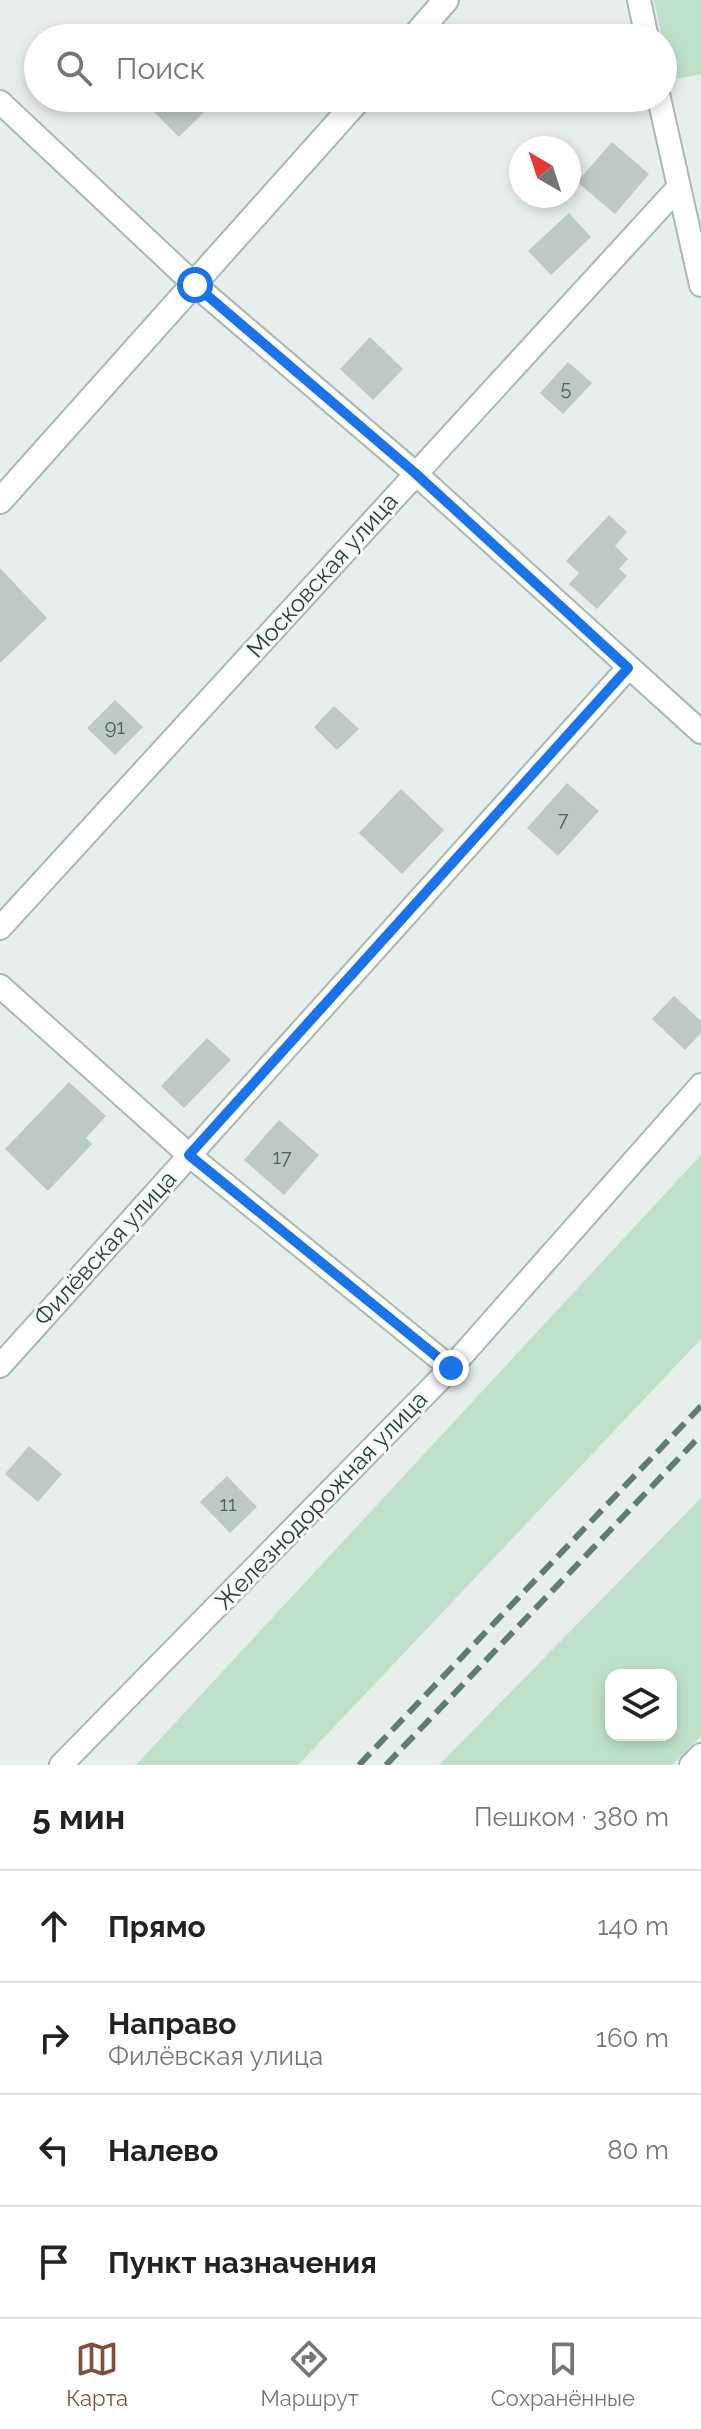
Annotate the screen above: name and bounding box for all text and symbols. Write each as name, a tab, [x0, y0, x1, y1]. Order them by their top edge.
search box	[24, 24, 677, 112]
icon: search	[52, 46, 96, 90]
text: Поиск	[116, 51, 205, 86]
north arrow	[509, 136, 581, 208]
route start	[177, 267, 213, 303]
house number: 5	[561, 376, 572, 400]
street label: Московская улица	[240, 487, 404, 663]
house number: 91	[105, 715, 126, 739]
house number: 7	[558, 807, 569, 831]
house number: 17	[272, 1145, 292, 1169]
street label: Филёвская улица	[28, 1164, 182, 1332]
route end	[433, 1350, 469, 1386]
street label: Железнодорожная улица	[209, 1384, 433, 1616]
house number: 11	[219, 1492, 237, 1516]
map controls	[605, 1669, 677, 1741]
button: layers	[605, 1669, 677, 1741]
text: 5 мин	[32, 1797, 125, 1837]
text: Пешком · 380 m	[474, 1802, 669, 1832]
icon: ahead	[32, 1904, 76, 1948]
text: Прямо	[108, 1909, 206, 1944]
text: 140 m	[597, 1911, 669, 1941]
text: Направо	[108, 2006, 237, 2041]
icon: right	[32, 2016, 76, 2060]
text: 160 m	[596, 2023, 669, 2053]
text: Филёвская улица	[108, 2041, 323, 2071]
icon: left	[32, 2128, 76, 2172]
text: Налево	[108, 2133, 218, 2168]
text: 80 m	[607, 2135, 669, 2165]
icon: arrive	[32, 2240, 76, 2284]
text: Пункт назначения	[108, 2245, 377, 2280]
tab: Карта	[66, 2337, 128, 2411]
tab: Маршрут	[260, 2337, 358, 2411]
tab: Сохранённые	[491, 2337, 635, 2411]

